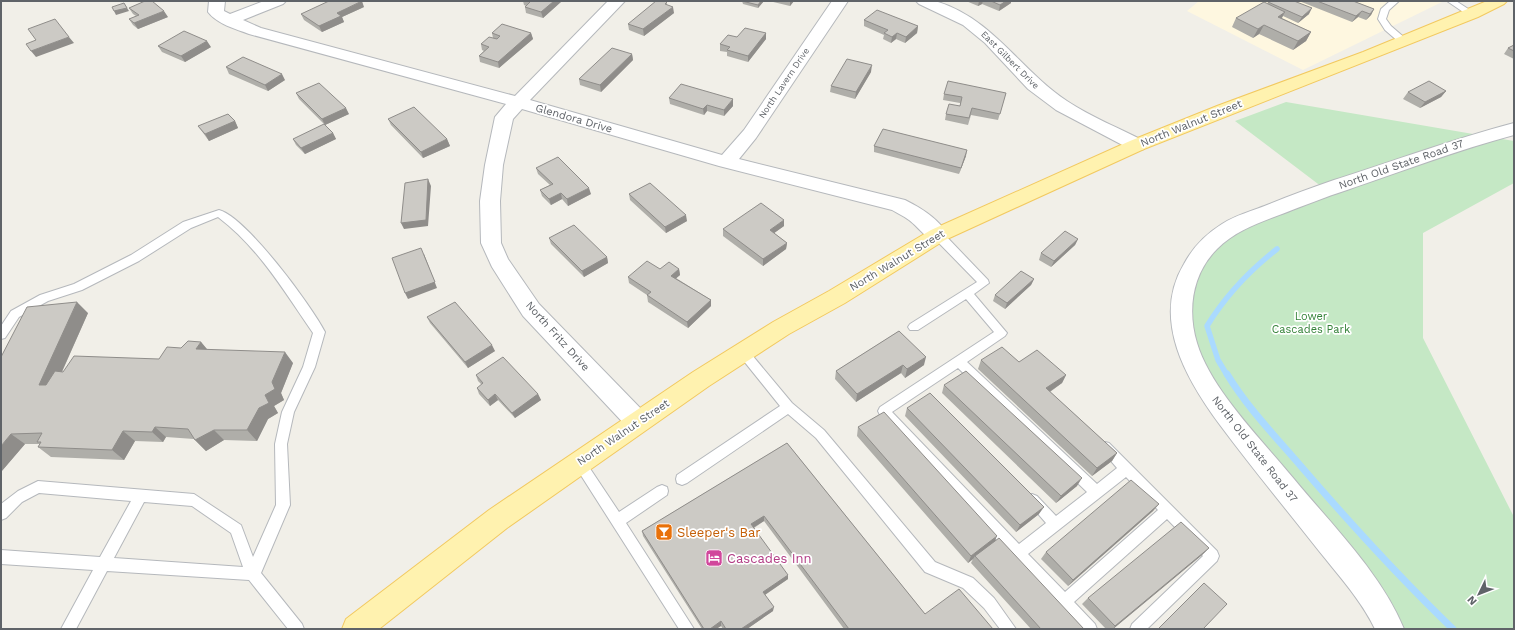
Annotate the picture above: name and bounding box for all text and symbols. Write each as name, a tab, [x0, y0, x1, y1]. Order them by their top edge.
street label: East Gilbert Drive	[979, 29, 1041, 91]
street label: North Lavern Drive	[757, 46, 811, 120]
street label: North Walnut Street	[1138, 97, 1244, 150]
street label: Glendora Drive	[534, 101, 614, 136]
street label: North Old State Road 37	[1337, 137, 1465, 192]
street label: North Walnut Street	[847, 227, 947, 294]
street label: North Fritz Drive	[523, 299, 592, 374]
park label: Lower Cascades Park	[1272, 310, 1350, 336]
street label: North Old State Road 37	[1209, 394, 1300, 505]
street label: North Walnut Street	[575, 396, 672, 468]
bar icon: Sleeper's Bar	[654, 522, 674, 542]
place label: Sleeper's Bar	[677, 525, 761, 540]
hotel icon: Cascades Inn	[704, 548, 724, 568]
place label: Cascades Inn	[727, 551, 812, 566]
north arrow	[1459, 574, 1499, 614]
text: N	[1465, 593, 1480, 608]

